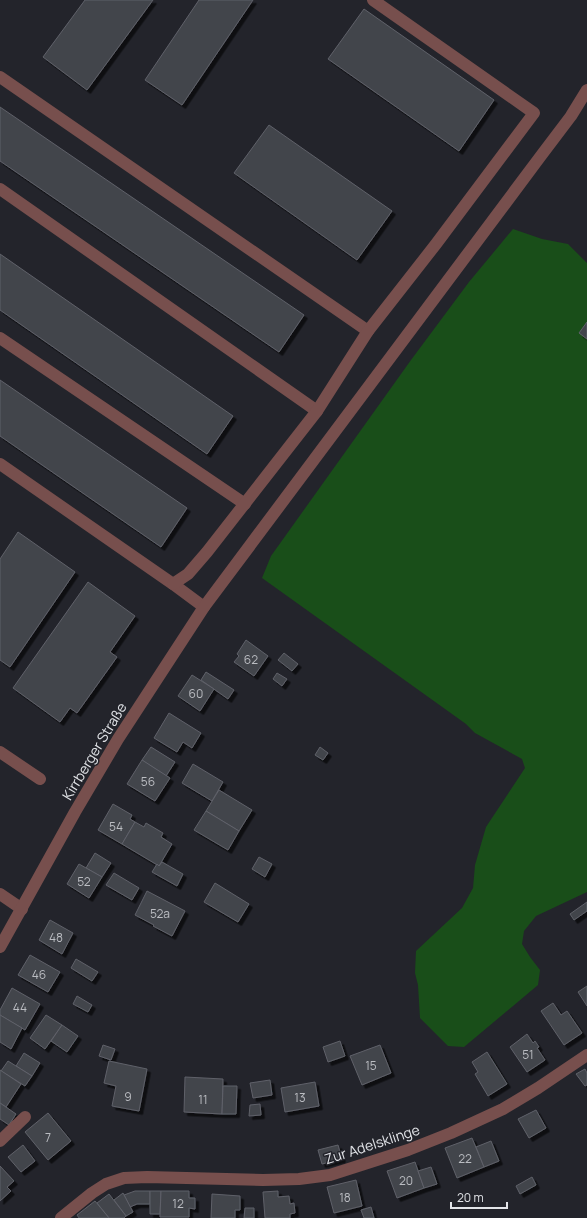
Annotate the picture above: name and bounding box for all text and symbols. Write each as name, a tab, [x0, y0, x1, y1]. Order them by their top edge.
house number: 62	[244, 651, 258, 668]
house number: 60	[189, 685, 203, 702]
street label: Kirrberger Straße	[57, 699, 131, 803]
house number: 56	[141, 773, 155, 790]
house number: 54	[109, 818, 123, 835]
house number: 52	[77, 873, 91, 890]
house number: 52a	[150, 905, 170, 922]
house number: 48	[49, 929, 63, 946]
house number: 46	[32, 966, 46, 983]
house number: 44	[13, 999, 27, 1016]
house number: 51	[522, 1046, 534, 1063]
house number: 15	[365, 1057, 377, 1074]
house number: 9	[124, 1088, 132, 1105]
house number: 13	[294, 1089, 306, 1106]
house number: 11	[198, 1091, 208, 1108]
street label: Zur Adelsklinge	[322, 1120, 422, 1168]
house number: 7	[45, 1129, 51, 1146]
house number: 22	[458, 1150, 472, 1167]
house number: 20	[399, 1172, 413, 1189]
scale bar	[451, 1184, 507, 1210]
house number: 18	[339, 1189, 351, 1206]
text: 20 m	[457, 1189, 484, 1206]
house number: 12	[172, 1195, 184, 1212]

